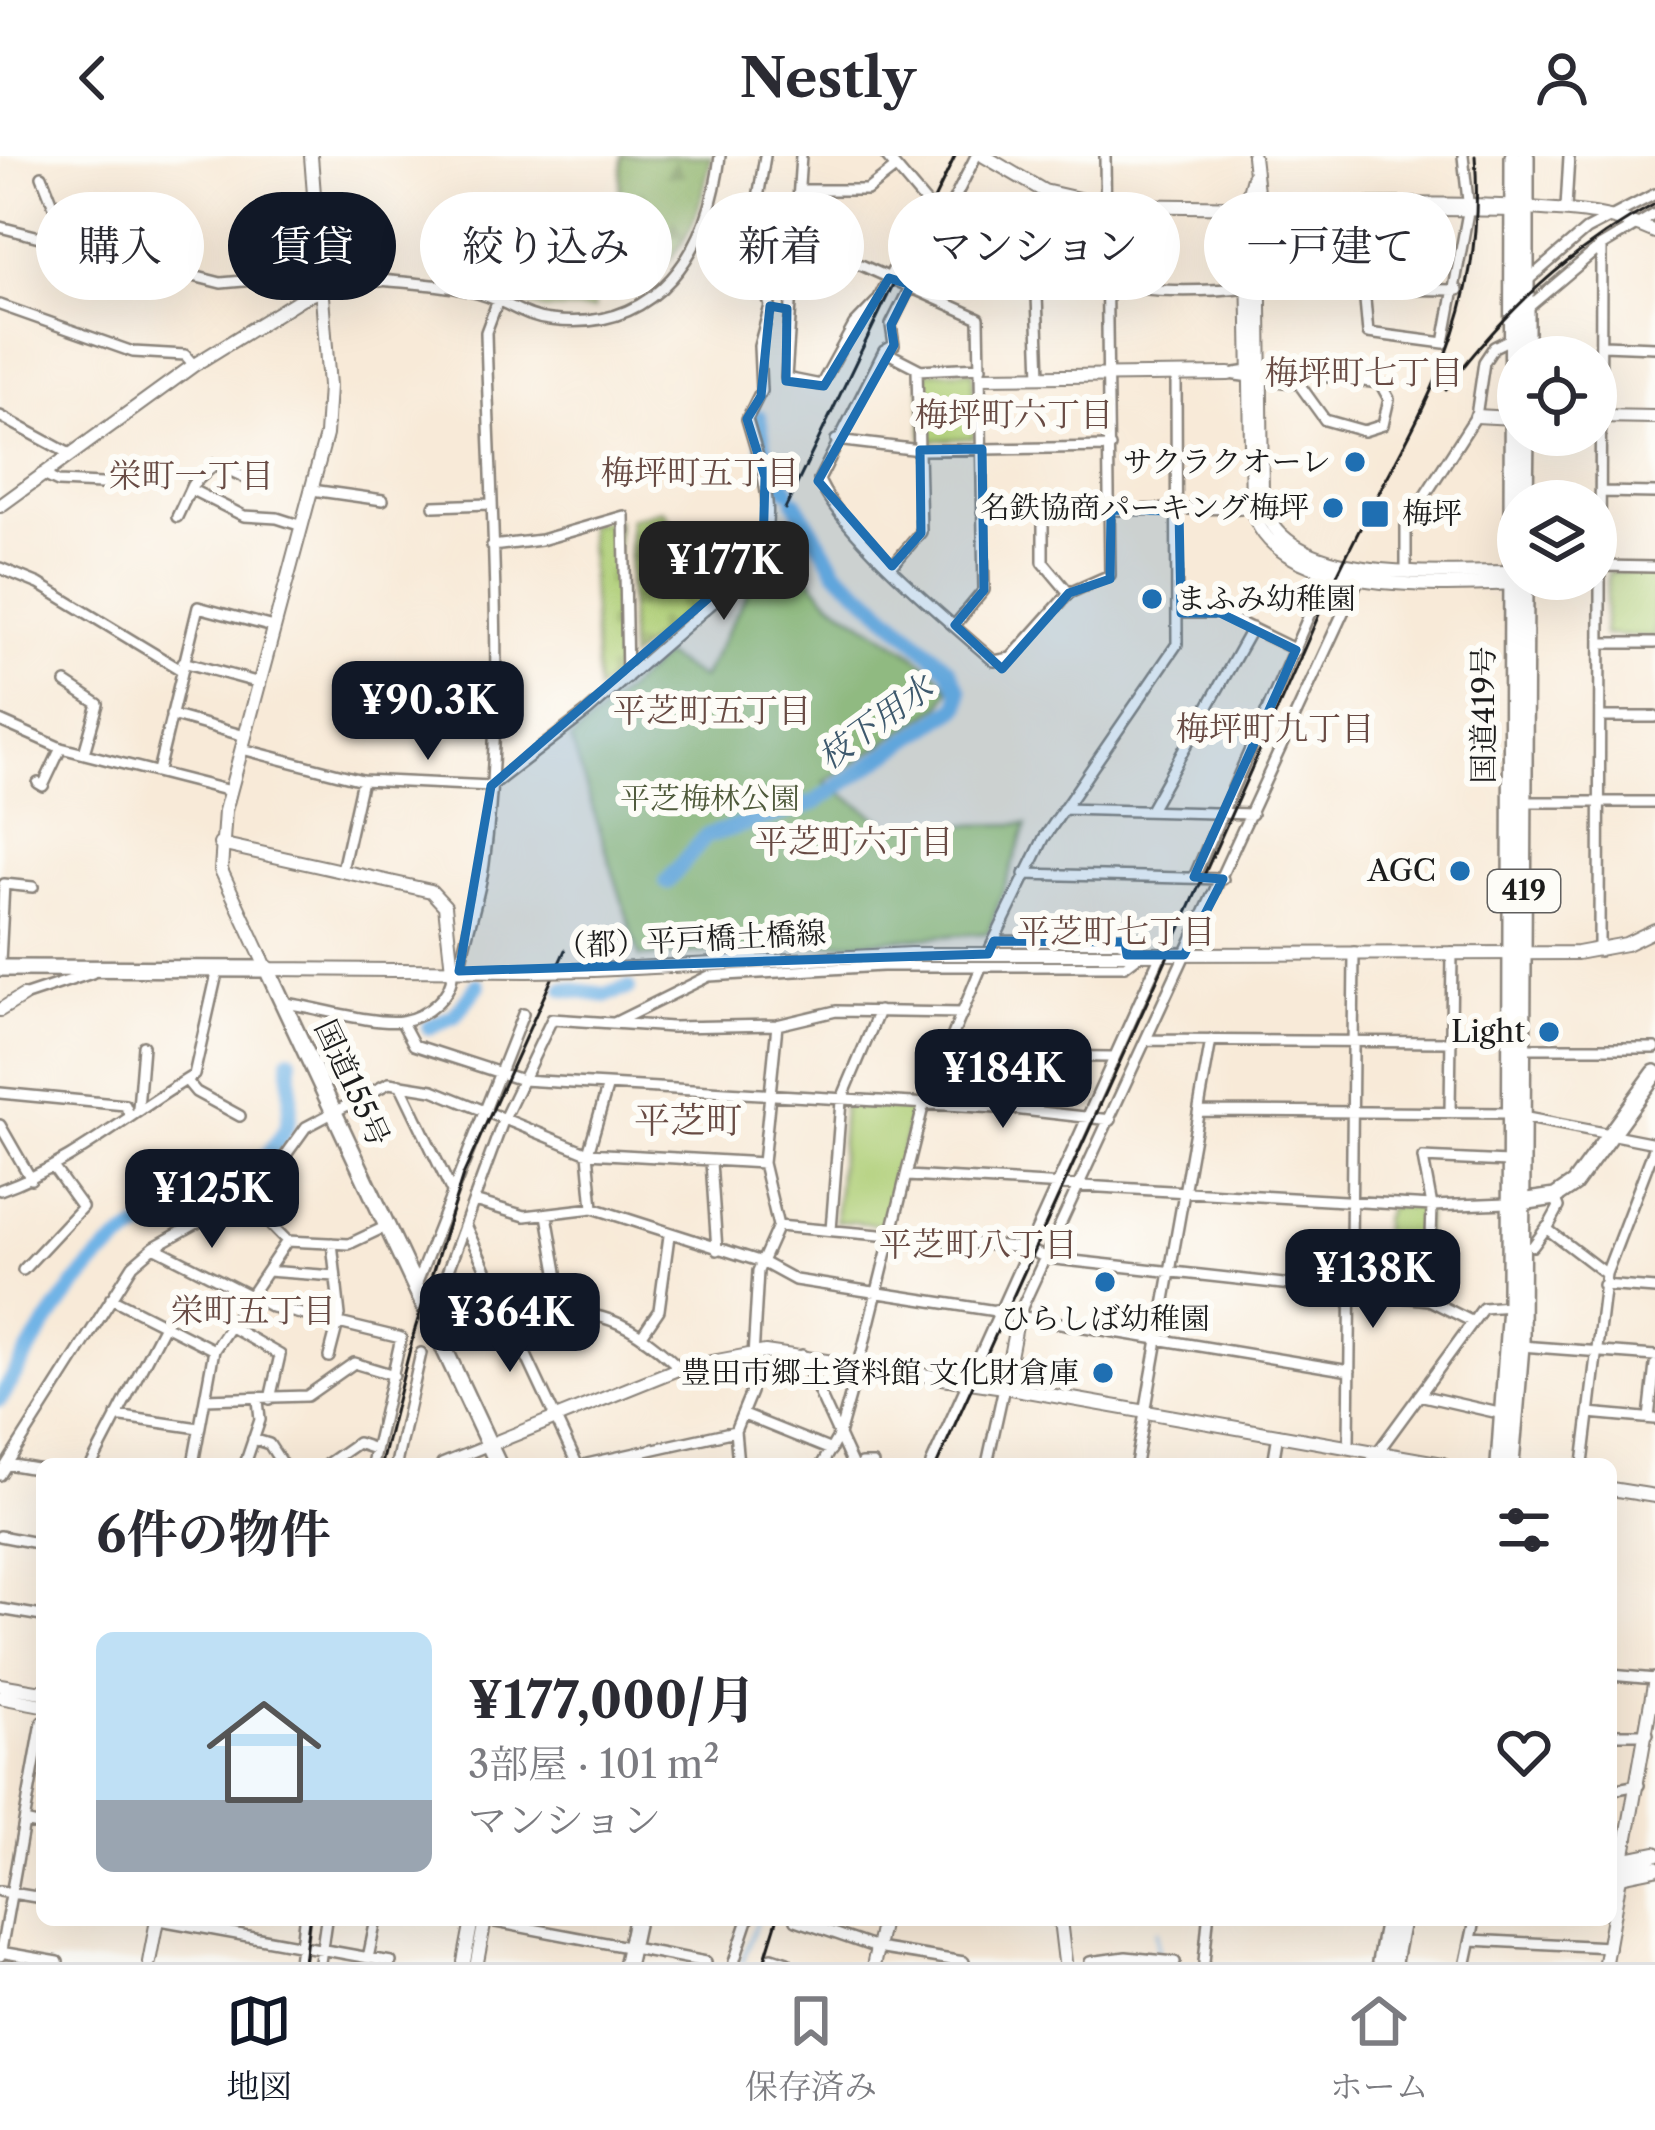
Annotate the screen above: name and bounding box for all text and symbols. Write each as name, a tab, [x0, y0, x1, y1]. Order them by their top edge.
icon: back	[60, 45, 126, 111]
text: Nestly	[739, 45, 916, 111]
icon: person	[1529, 45, 1595, 111]
chip: 購入	[36, 192, 204, 300]
chip: 賃貸	[228, 192, 396, 300]
chip: 絞り込み	[420, 192, 672, 300]
chip: 新着	[696, 192, 864, 300]
chip: マンション	[888, 192, 1180, 300]
chip: 一戸建て	[1204, 192, 1456, 300]
map controls	[1497, 336, 1617, 600]
button: locate	[1497, 336, 1617, 456]
district label: 梅坪町七丁目	[1265, 352, 1463, 393]
district label: 梅坪町六丁目	[915, 394, 1113, 435]
place label: サクラクオーレ	[1123, 443, 1331, 480]
marker: サクラクオーレ	[1342, 449, 1368, 475]
district label: 梅坪町五丁目	[601, 452, 799, 493]
district label: 栄町一丁目	[109, 455, 274, 496]
button: layers	[1497, 480, 1617, 600]
place label: 名鉄協商パーキング梅坪	[980, 489, 1309, 526]
marker: 名鉄協商パーキング梅坪	[1320, 495, 1346, 521]
place label: 梅坪	[1402, 495, 1462, 532]
marker: 梅坪	[1359, 498, 1391, 530]
pin: ¥177K	[640, 521, 808, 623]
text: ¥177K	[666, 536, 782, 584]
place label: まふみ幼稚園	[1176, 580, 1356, 617]
marker: まふみ幼稚園	[1139, 586, 1165, 612]
street label: 国道419号	[1465, 646, 1502, 784]
pin: ¥90.3K	[330, 661, 526, 763]
water label: 枝下用水	[810, 665, 943, 778]
text: ¥90.3K	[359, 676, 497, 724]
district label: 平芝町五丁目	[613, 690, 811, 731]
district label: 梅坪町九丁目	[1176, 708, 1374, 749]
park label: 平芝梅林公園	[620, 780, 800, 817]
district label: 平芝町六丁目	[755, 821, 953, 862]
place label: AGC	[1366, 852, 1436, 889]
marker: AGC	[1447, 858, 1473, 884]
road number: 419	[1488, 870, 1560, 912]
district label: 平芝町七丁目	[1017, 911, 1215, 952]
street label: （都）平戸橋土橋線	[555, 914, 827, 965]
place label: Light	[1451, 1013, 1525, 1050]
street label: 国道155号	[307, 1014, 398, 1152]
marker: Light	[1536, 1019, 1562, 1045]
pin: ¥184K	[919, 1029, 1087, 1131]
text: ¥184K	[942, 1044, 1064, 1092]
district label: 平芝町	[634, 1098, 742, 1142]
pin: ¥125K	[128, 1149, 296, 1251]
text: ¥125K	[152, 1164, 272, 1212]
district label: 平芝町八丁目	[879, 1224, 1077, 1265]
pin: ¥138K	[1289, 1229, 1457, 1331]
text: ¥138K	[1312, 1244, 1434, 1292]
marker: ひらしば幼稚園	[1092, 1269, 1118, 1295]
pin: ¥364K	[426, 1273, 594, 1375]
text: ¥364K	[447, 1288, 573, 1336]
district label: 栄町五丁目	[171, 1290, 336, 1331]
place label: ひらしば幼稚園	[1000, 1300, 1210, 1337]
place label: 豊田市郷土資料館 文化財倉庫	[681, 1354, 1079, 1391]
marker: 豊田市郷土資料館 文化財倉庫	[1090, 1360, 1116, 1386]
icon: filters	[1491, 1497, 1557, 1563]
text: 6件の物件	[96, 1503, 330, 1565]
text: ¥177,000/月	[468, 1669, 756, 1731]
icon: home	[192, 1680, 336, 1824]
icon: heart	[1491, 1719, 1557, 1785]
text: 3部屋 · 101 m²	[468, 1740, 719, 1788]
text: マンション	[468, 1796, 661, 1844]
tab: 地図	[226, 1988, 292, 2107]
tab: 保存済み	[745, 1988, 877, 2107]
tab: ホーム	[1330, 1988, 1429, 2107]

